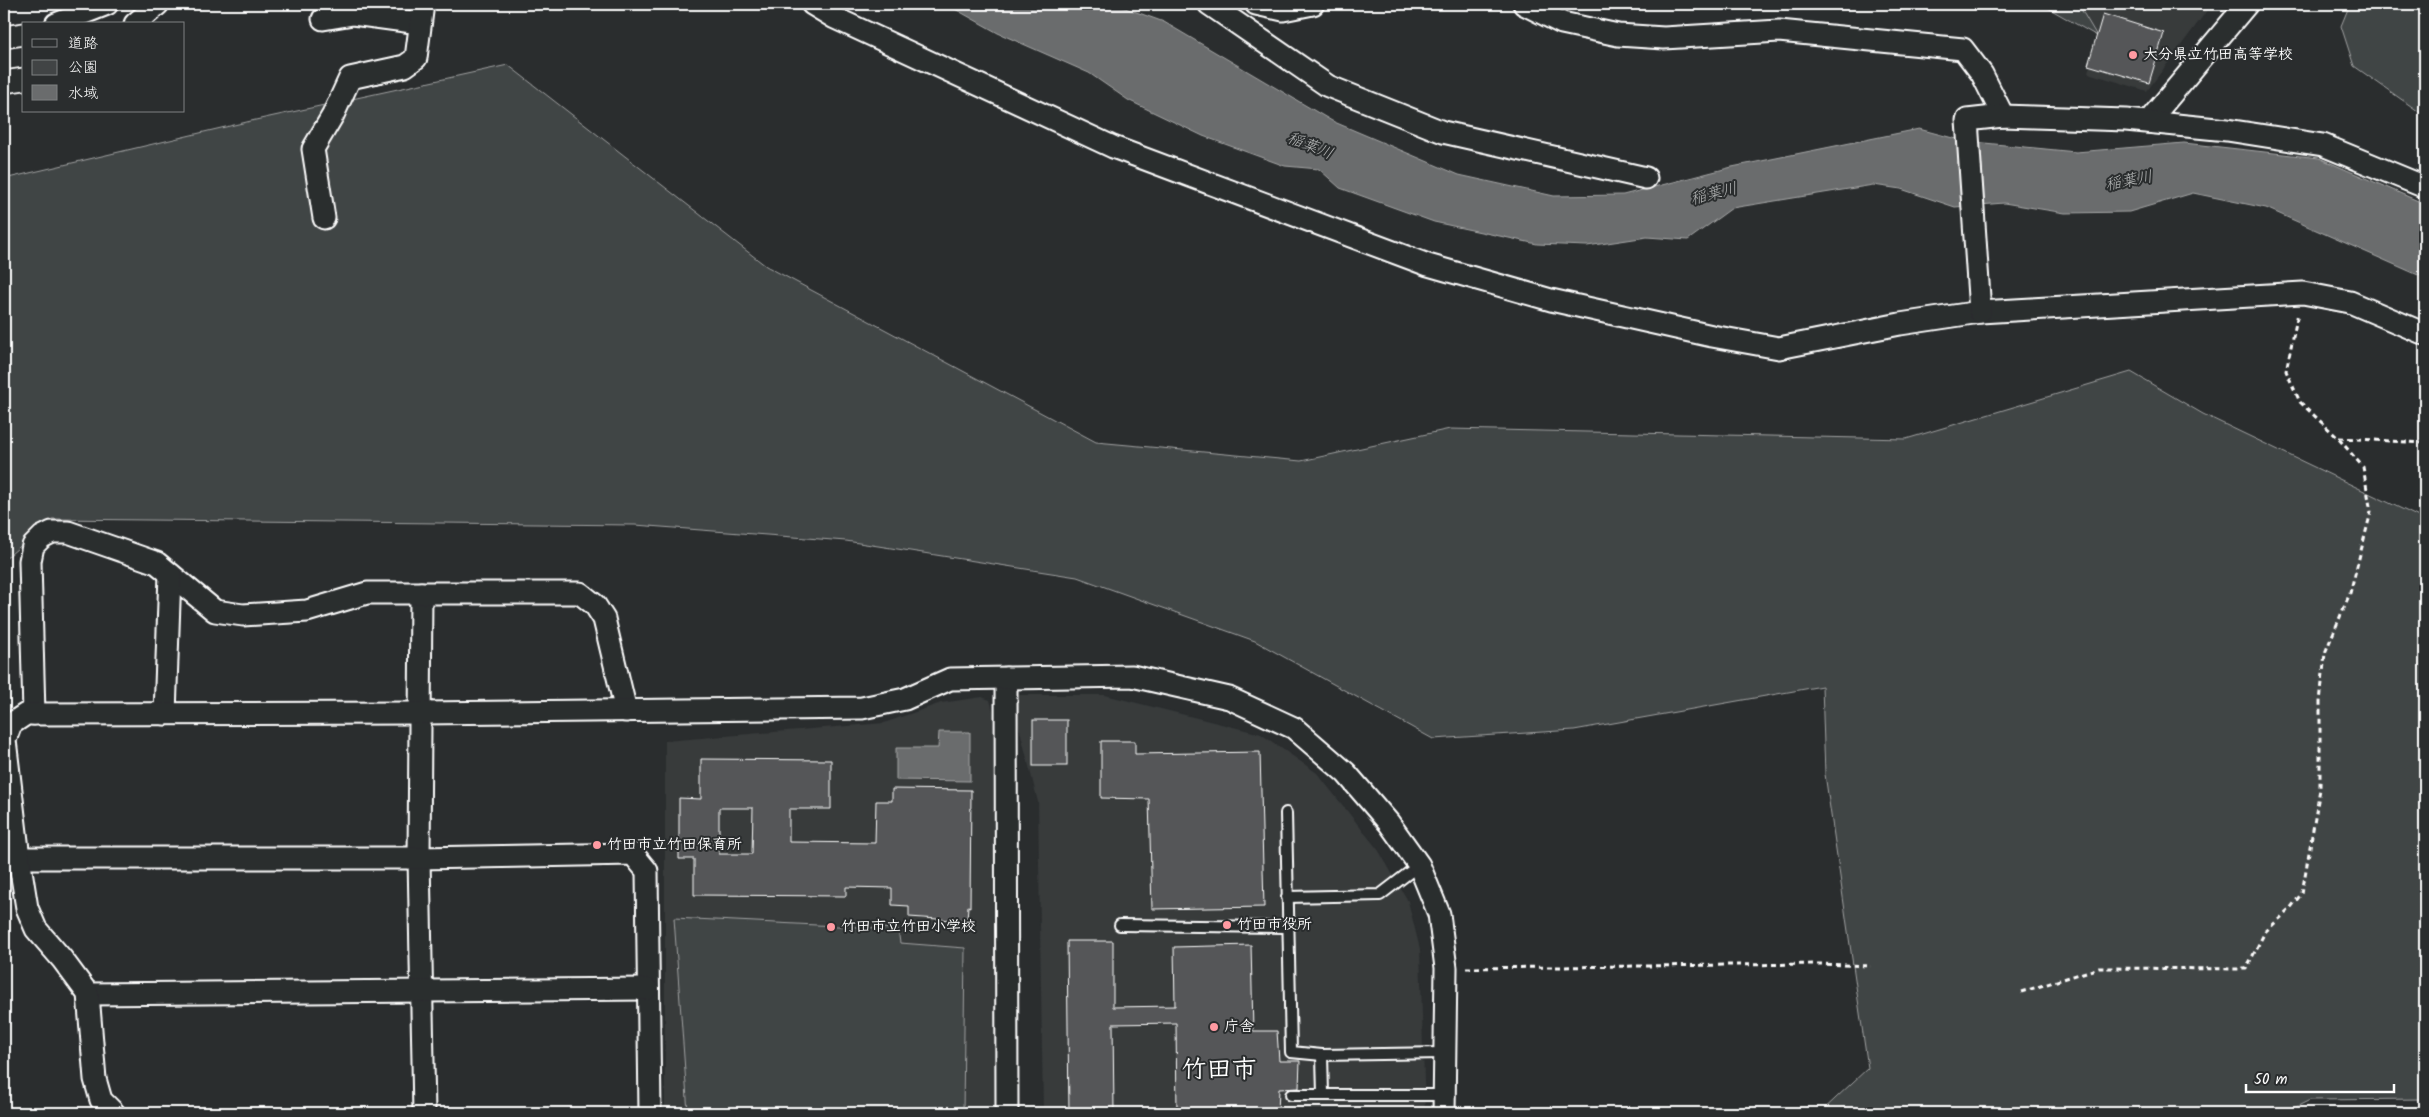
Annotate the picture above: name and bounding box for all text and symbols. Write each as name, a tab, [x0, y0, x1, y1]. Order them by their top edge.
legend	[22, 22, 185, 112]
text: 道路	[68, 32, 98, 56]
place label: 大分県立竹田高等学校	[2143, 43, 2293, 67]
marker: 大分県立竹田高等学校	[2127, 49, 2139, 61]
text: 公園	[68, 56, 98, 80]
text: 水域	[68, 82, 98, 106]
water label: 稲葉川	[1283, 125, 1337, 167]
water label: 稲葉川	[2103, 164, 2155, 198]
water label: 稲葉川	[1688, 176, 1740, 212]
place label: 竹田市立竹田保育所	[607, 833, 742, 857]
marker: 竹田市立竹田保育所	[591, 839, 603, 851]
place label: 竹田市役所	[1237, 913, 1312, 937]
place label: 竹田市立竹田小学校	[841, 915, 976, 939]
marker: 竹田市役所	[1221, 919, 1233, 931]
marker: 竹田市立竹田小学校	[825, 921, 837, 933]
place label: 庁舎	[1224, 1015, 1254, 1039]
marker: 庁舎	[1208, 1021, 1220, 1033]
district label: 竹田市	[1181, 1050, 1257, 1090]
scale bar	[2246, 1062, 2394, 1094]
text: 50 m	[2254, 1068, 2288, 1092]

